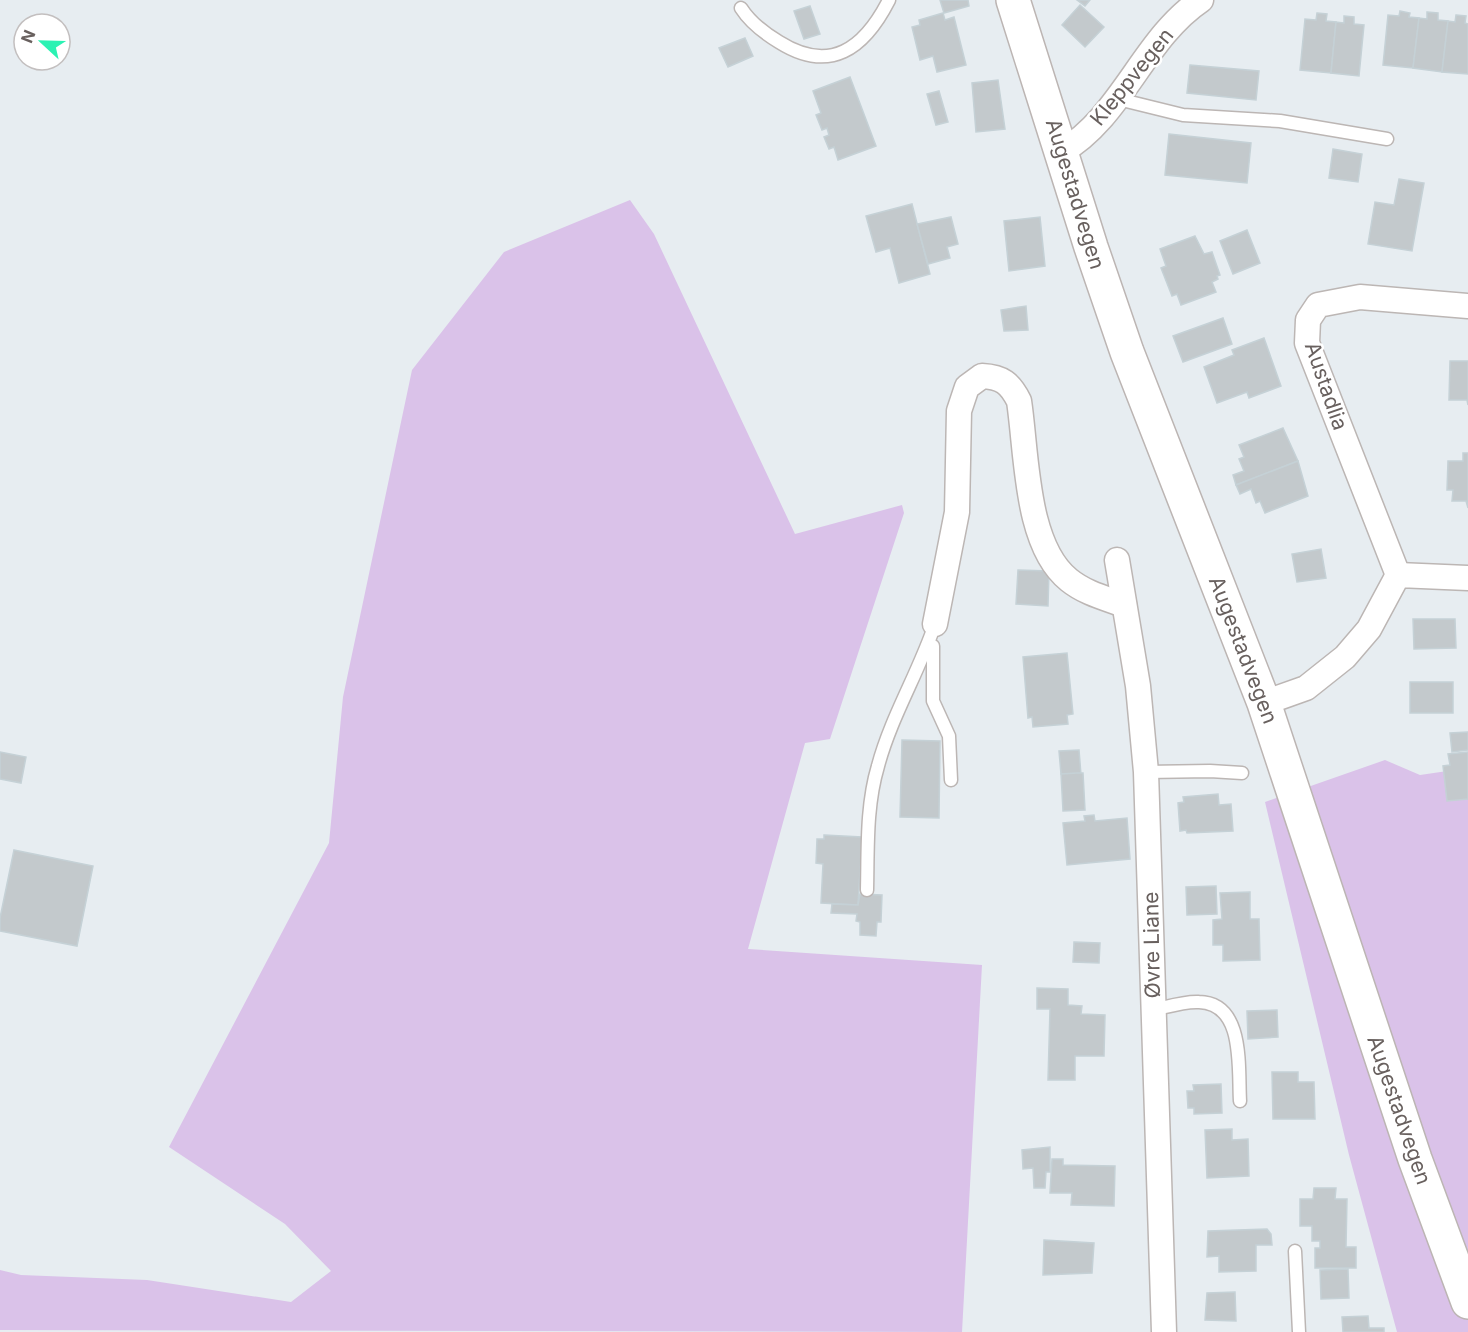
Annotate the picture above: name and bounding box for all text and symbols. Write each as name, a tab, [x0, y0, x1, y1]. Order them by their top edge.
north arrow	[12, 12, 72, 72]
street label: Kleppvegen	[1085, 23, 1178, 130]
text: N	[17, 27, 40, 46]
street label: Augestadvegen	[1041, 116, 1110, 272]
street label: Austadlia	[1300, 338, 1353, 433]
street label: Augestadvegen	[1204, 573, 1283, 727]
street label: Øvre Liane	[1138, 891, 1165, 999]
street label: Augestadvegen	[1362, 1032, 1437, 1188]

